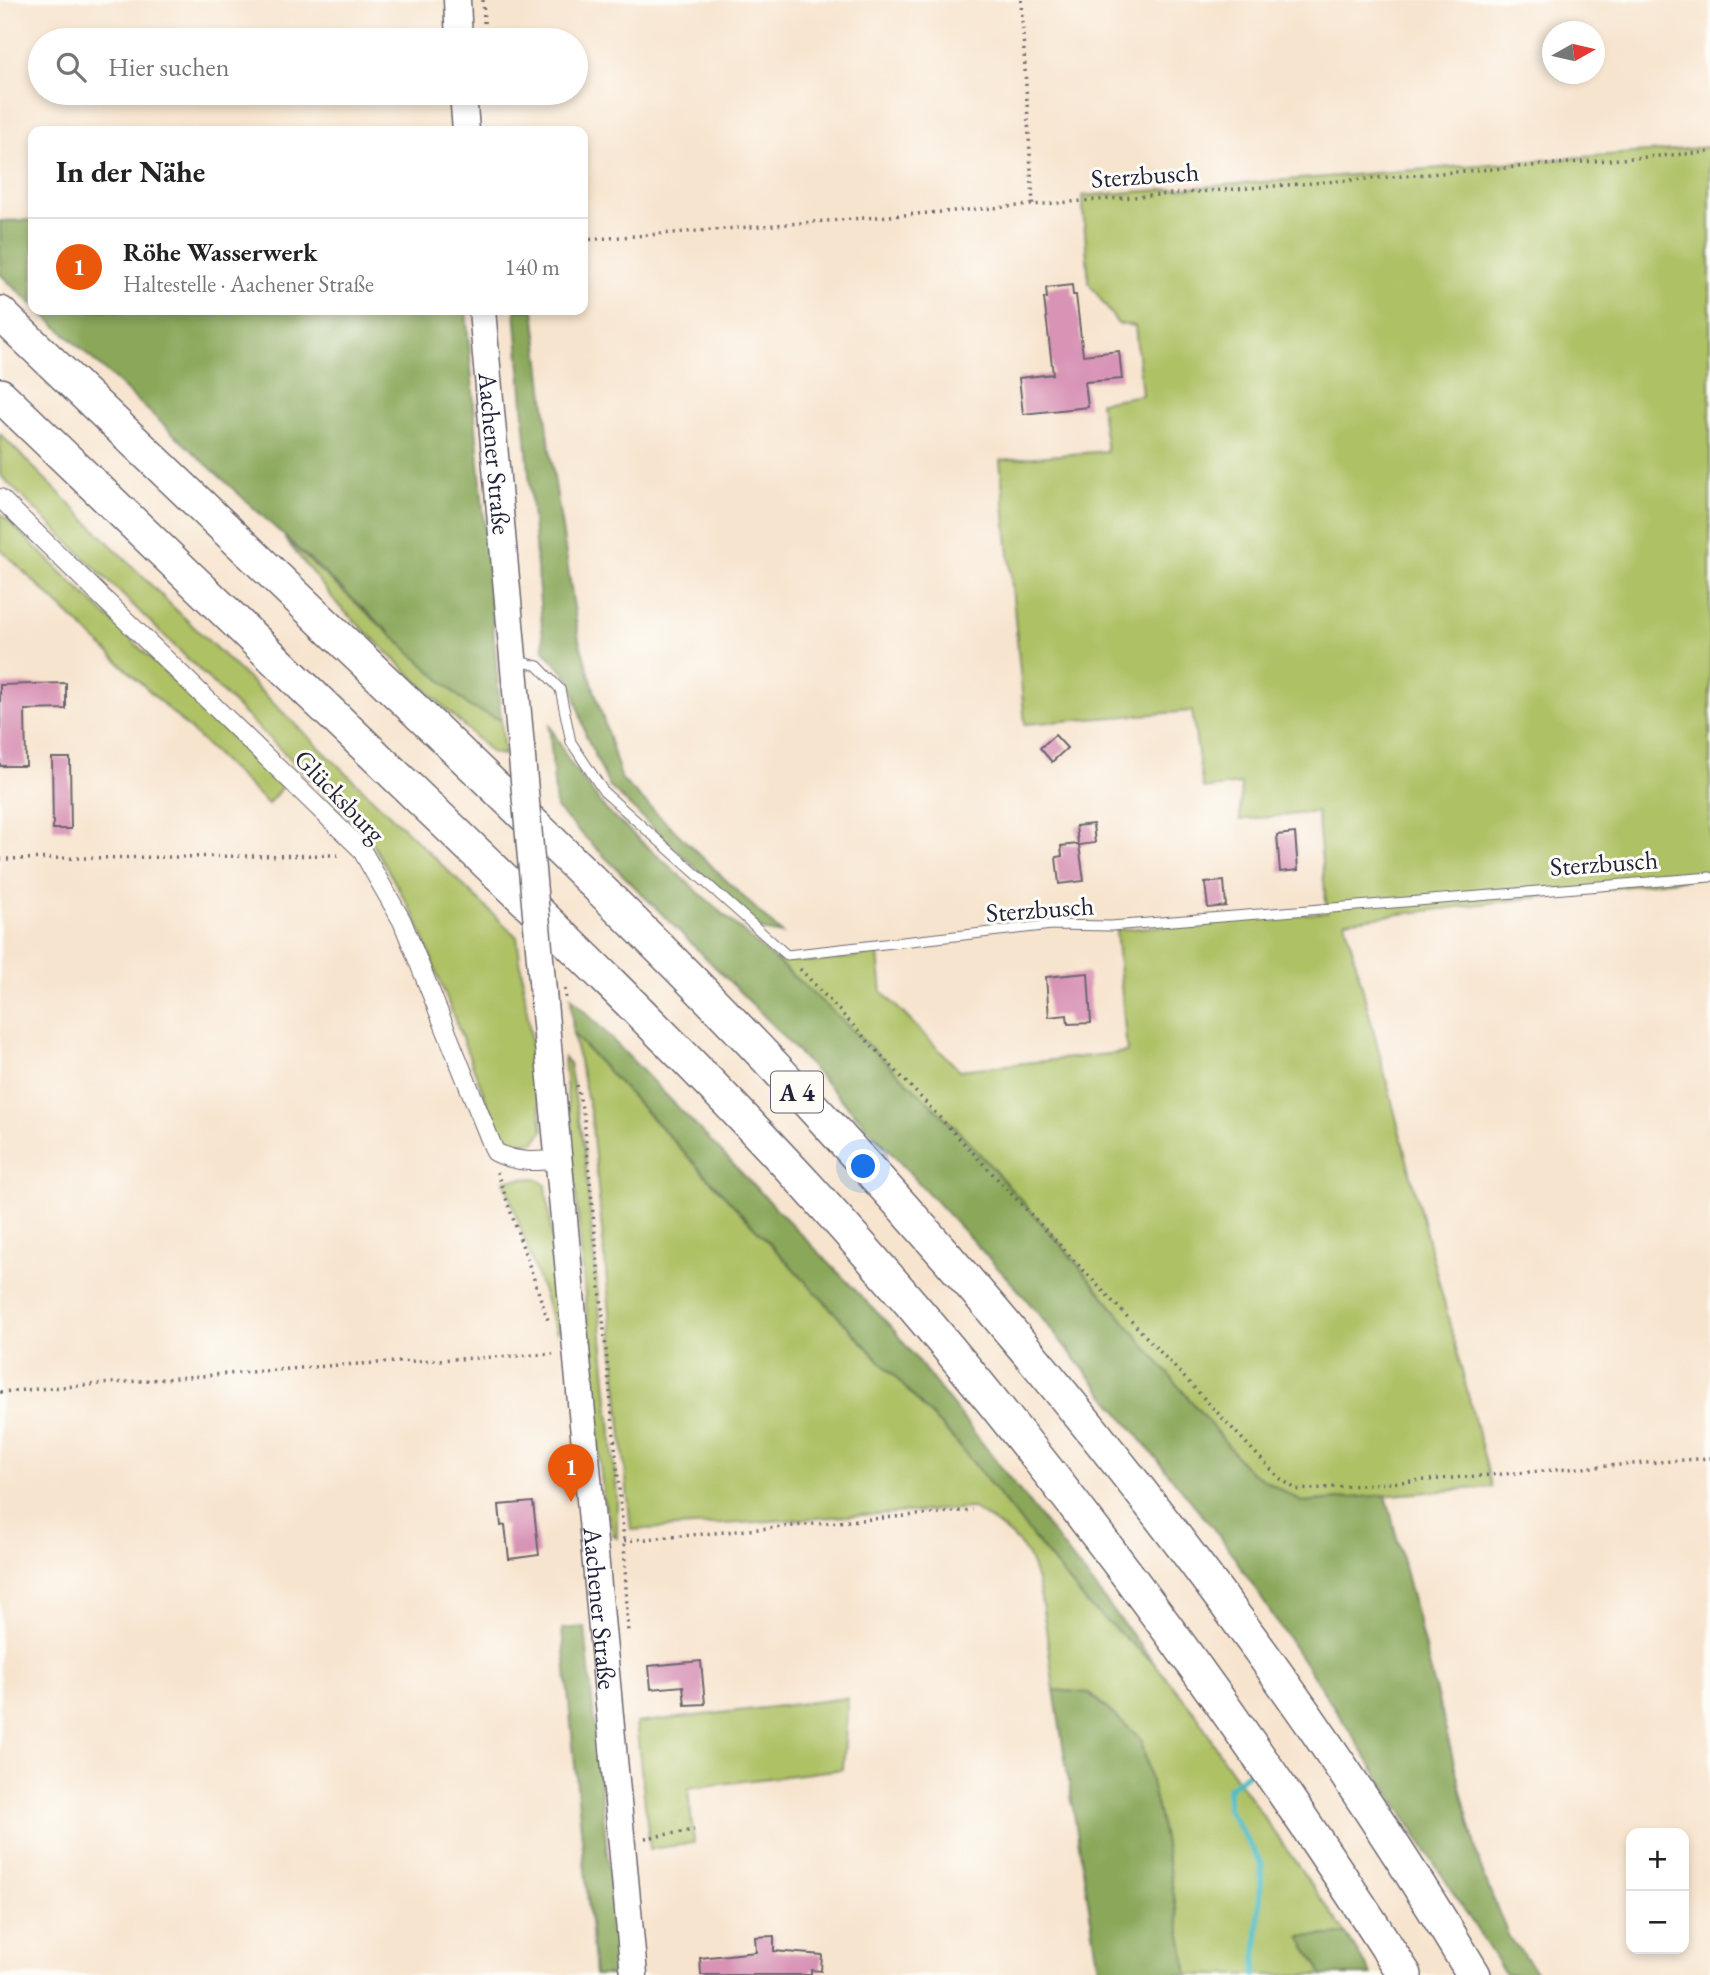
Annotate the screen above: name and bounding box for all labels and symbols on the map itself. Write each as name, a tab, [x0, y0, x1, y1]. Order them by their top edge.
north arrow	[1542, 21, 1605, 84]
street label: Sterzbusch	[1090, 154, 1200, 196]
street label: Aachener Straße	[471, 370, 519, 536]
street label: Glücksburg	[287, 742, 393, 850]
street label: Sterzbusch	[1549, 842, 1659, 884]
street label: Sterzbusch	[985, 888, 1095, 930]
road number: A 4	[771, 1072, 823, 1112]
your location	[846, 1149, 880, 1183]
pin: 1	[548, 1444, 594, 1502]
street label: Aachener Straße	[576, 1525, 624, 1691]

